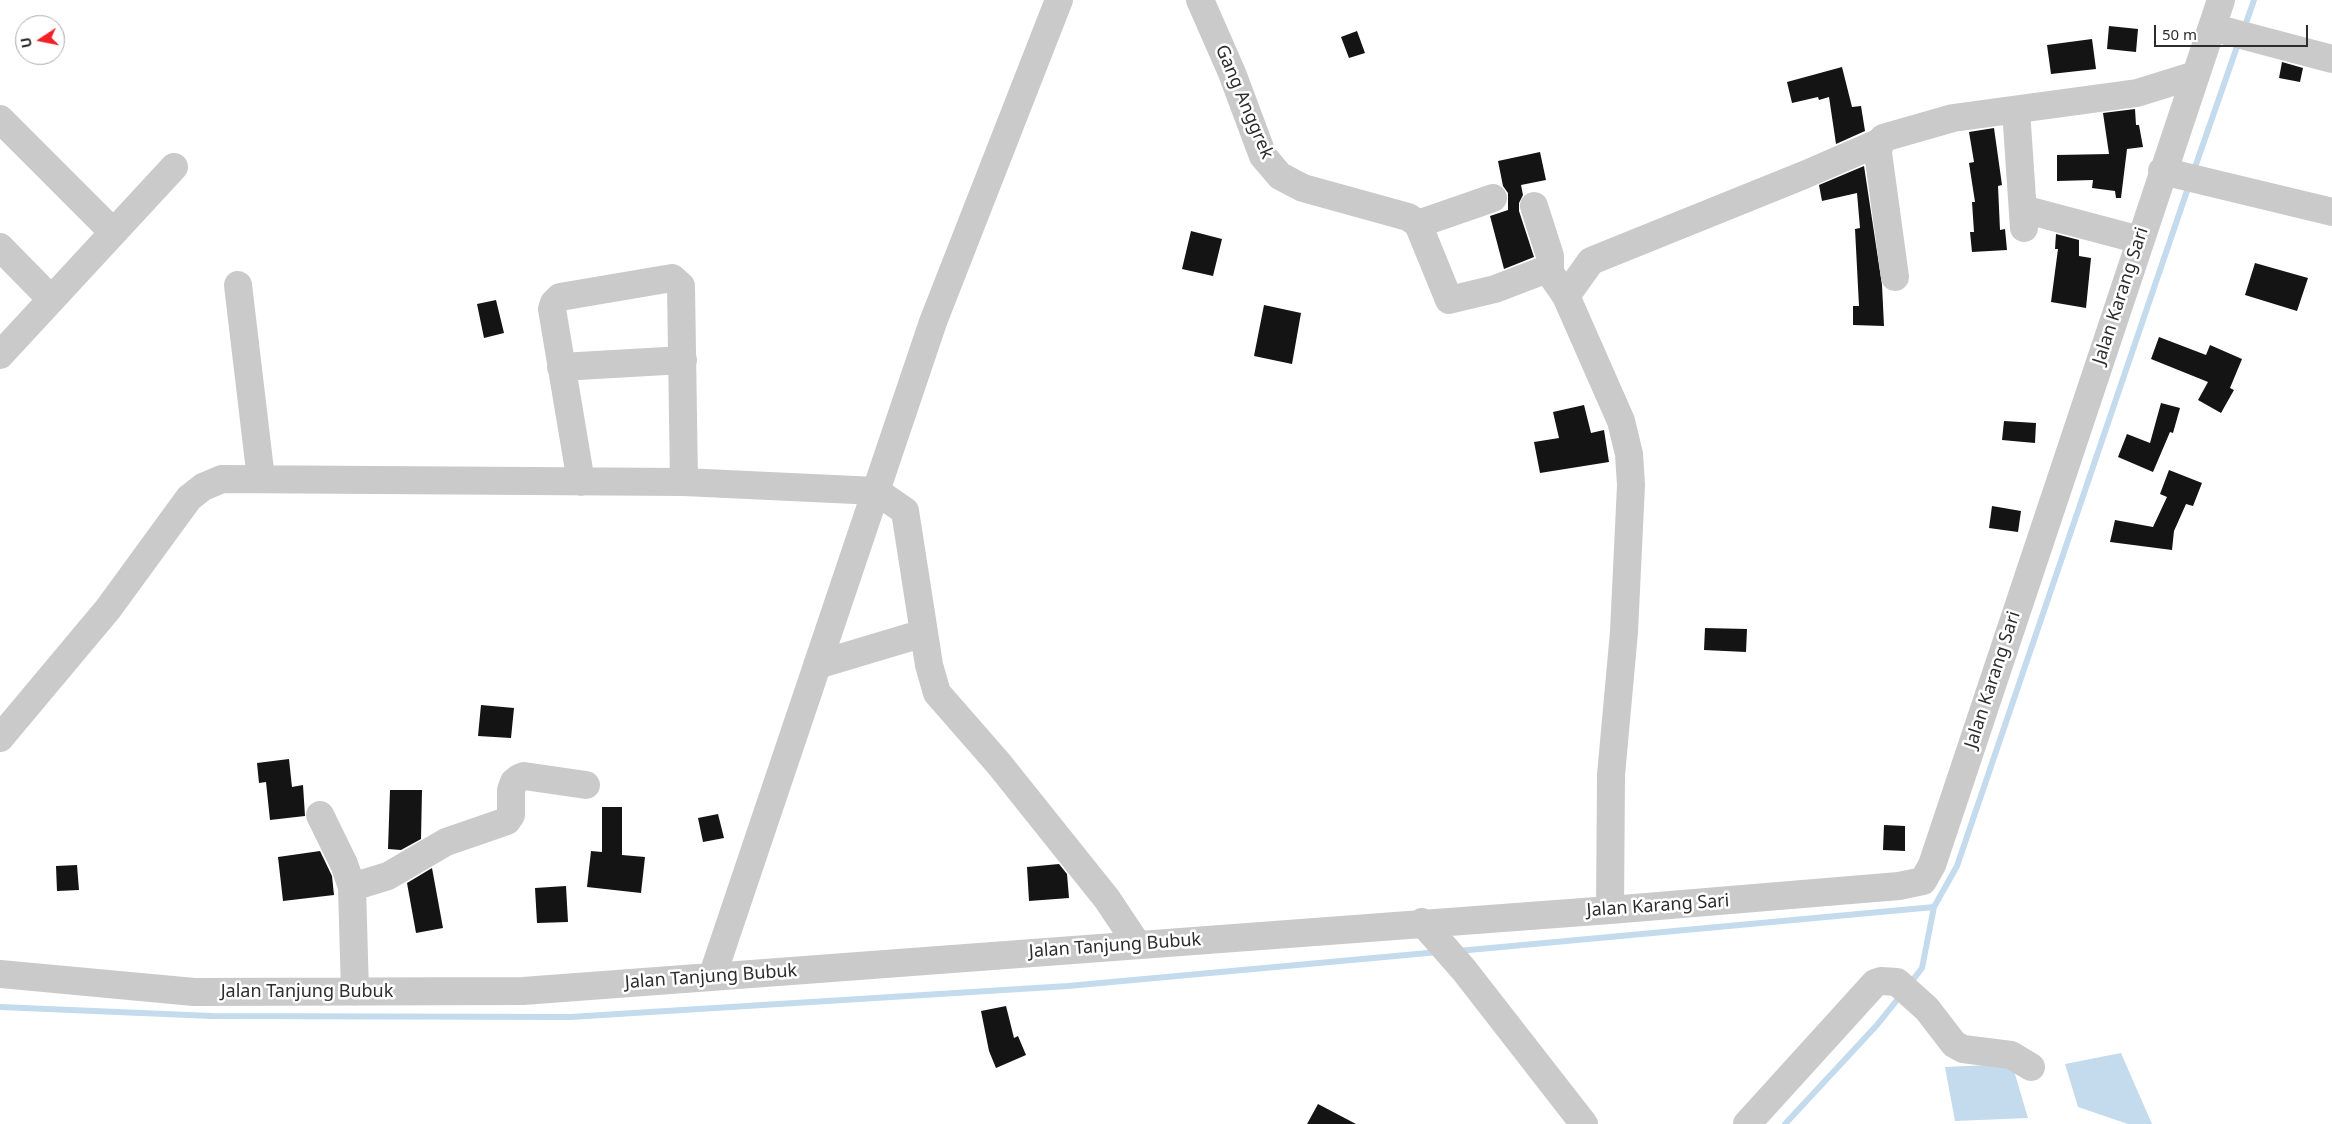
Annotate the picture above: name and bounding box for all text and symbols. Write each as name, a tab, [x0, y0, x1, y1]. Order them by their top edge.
north arrow	[15, 15, 65, 65]
scale bar	[2157, 15, 2311, 47]
text: 50 m	[2162, 24, 2197, 44]
text: U	[15, 36, 36, 50]
street label: Gang Anggrek	[1210, 42, 1278, 162]
street label: Jalan Karang Sari	[2089, 225, 2153, 367]
street label: Jalan Karang Sari	[1961, 609, 2025, 751]
street label: Jalan Karang Sari	[1586, 890, 1730, 922]
street label: Jalan Tanjung Bubuk	[1028, 929, 1202, 963]
street label: Jalan Tanjung Bubuk	[624, 960, 798, 994]
street label: Jalan Tanjung Bubuk	[221, 981, 393, 1003]

